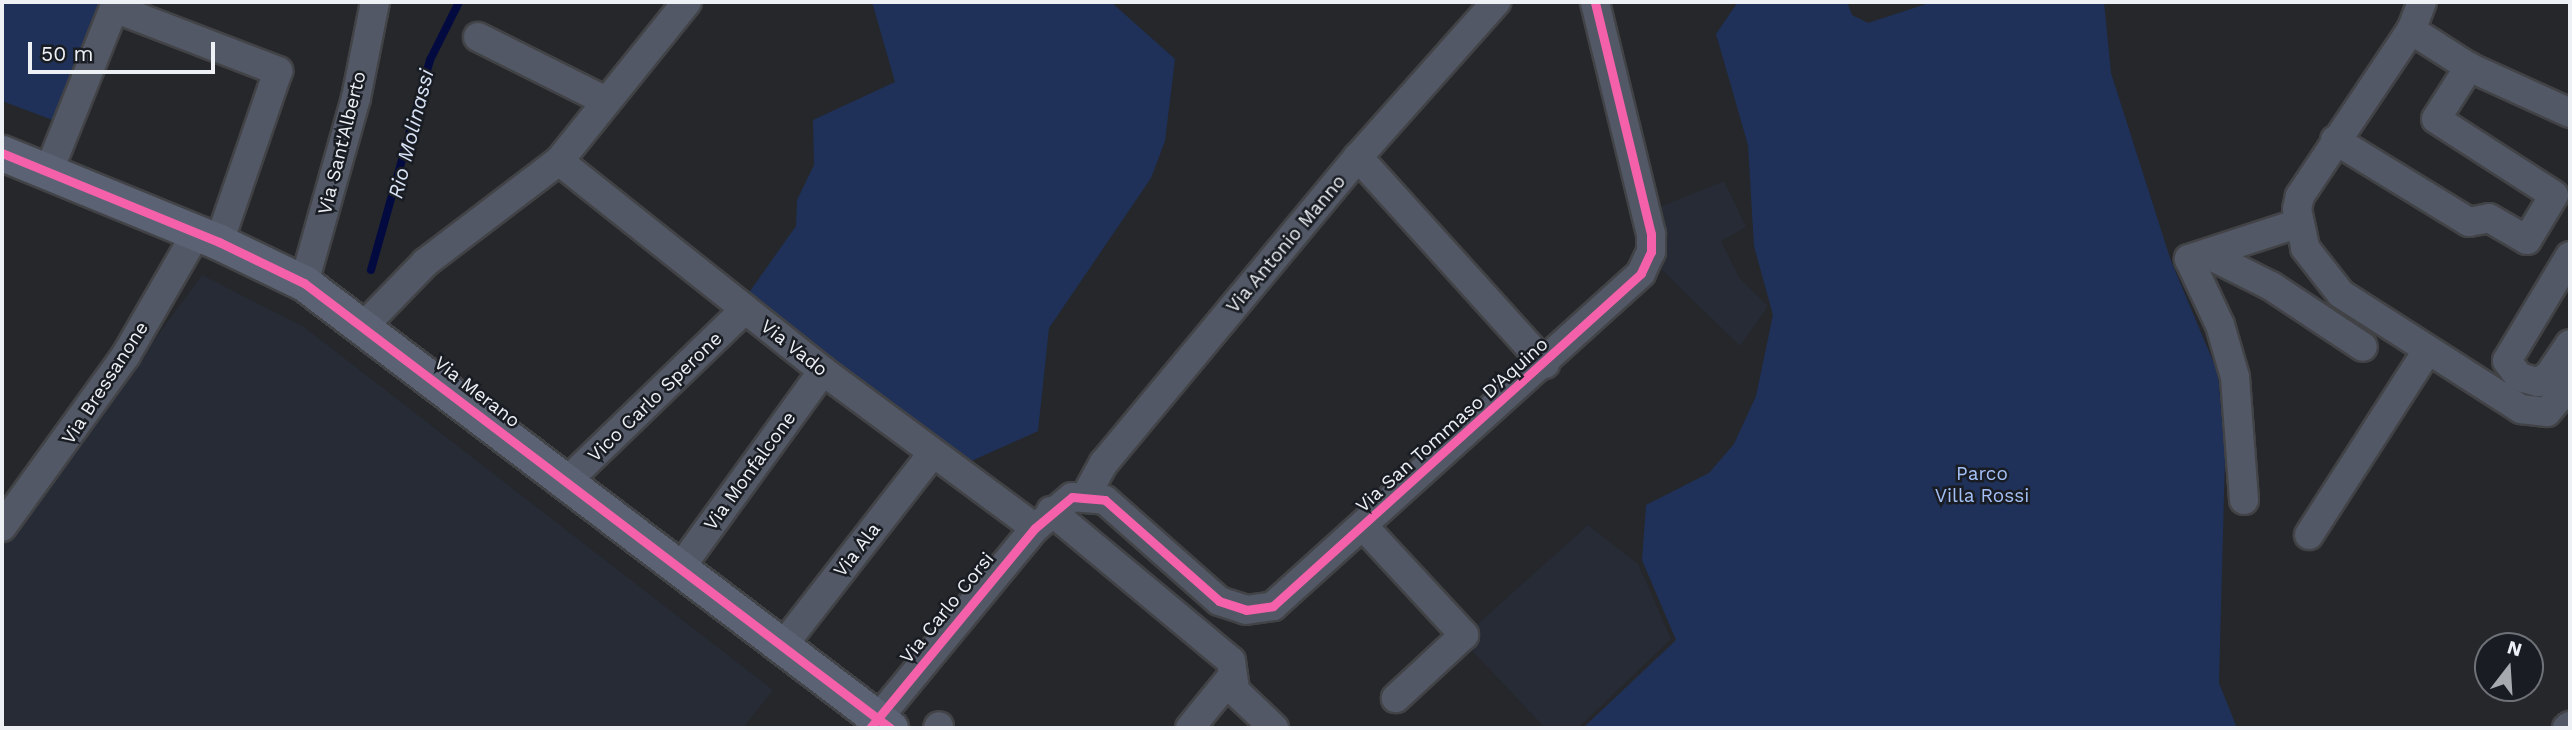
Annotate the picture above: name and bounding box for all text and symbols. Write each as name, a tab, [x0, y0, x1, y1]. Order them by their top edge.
scale bar	[32, 28, 219, 72]
text: 50 m	[41, 41, 93, 66]
water label: Rio Molinassi	[383, 67, 439, 201]
street label: Via Sant'Alberto	[313, 69, 371, 217]
street label: Via Antonio Manno	[1221, 170, 1351, 318]
street label: Via Vado	[756, 314, 832, 382]
street label: Via Bressanone	[57, 317, 153, 449]
street label: Vico Carlo Sperone	[583, 327, 727, 467]
street label: Via San Tommaso D'Aquino	[1351, 332, 1553, 518]
street label: Via Merano	[429, 351, 525, 433]
street label: Via Monfalcone	[699, 407, 801, 535]
park label: Parco Villa Rossi	[1934, 463, 2030, 507]
street label: Via Ala	[828, 518, 886, 582]
street label: Via Carlo Corsi	[895, 548, 999, 668]
north arrow	[2474, 632, 2544, 702]
text: N	[2505, 635, 2525, 661]

